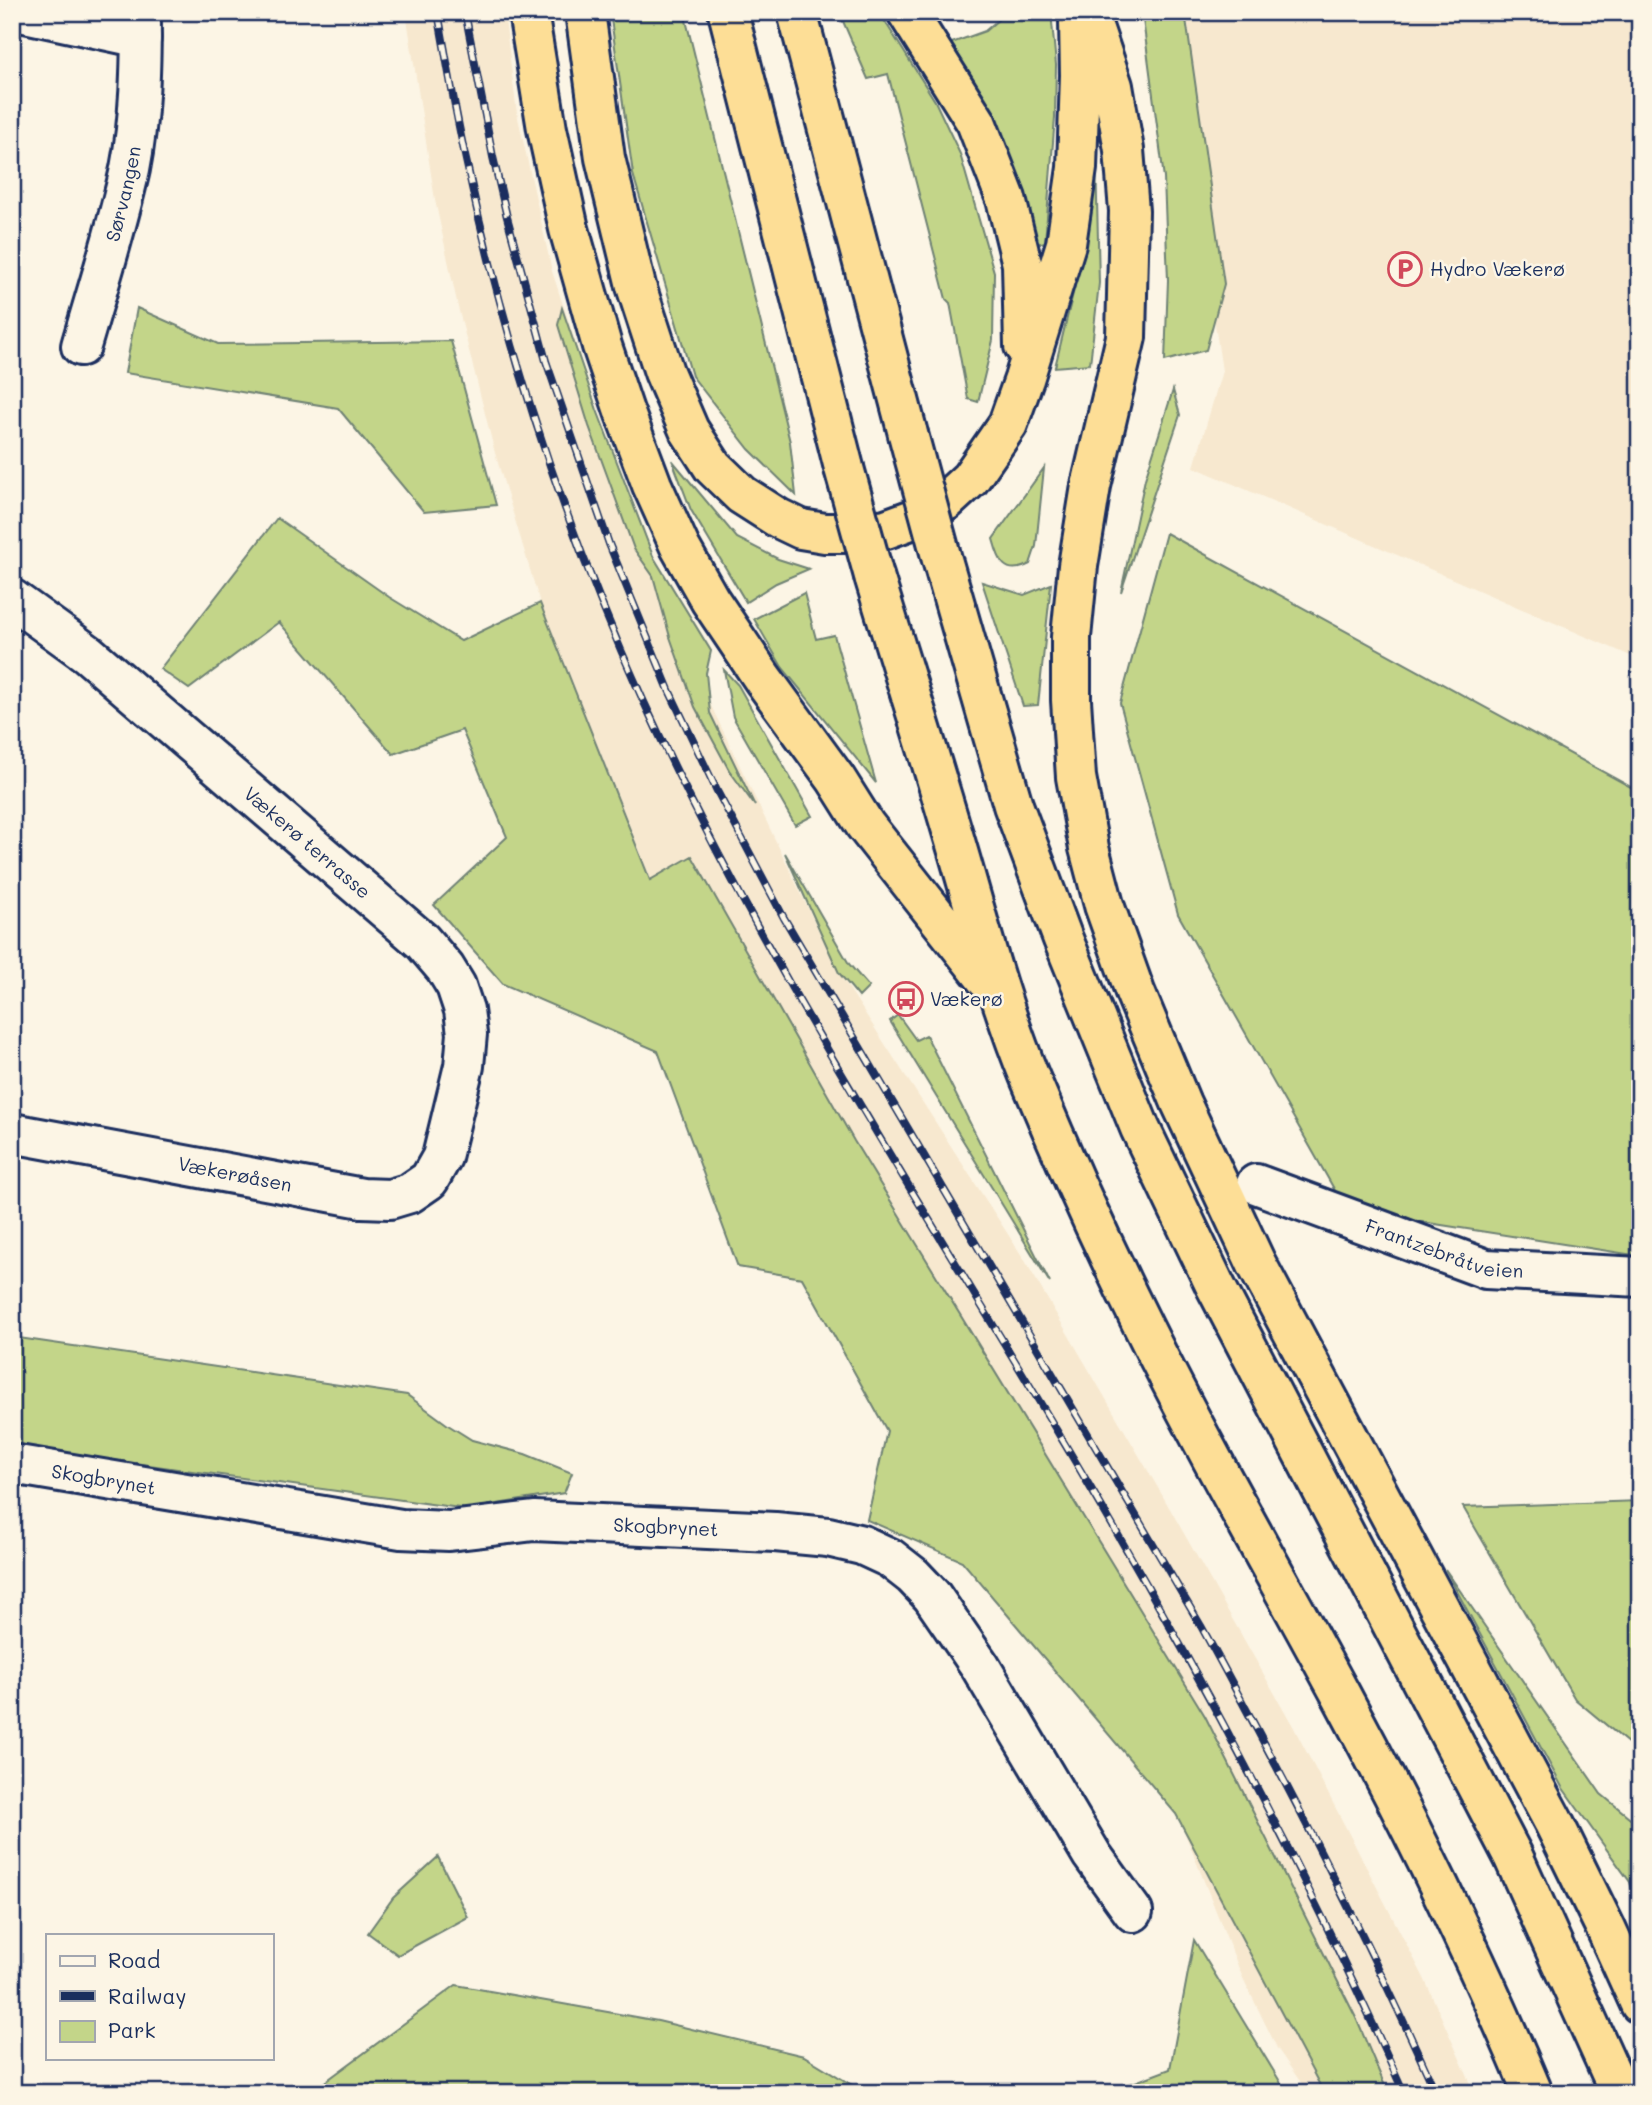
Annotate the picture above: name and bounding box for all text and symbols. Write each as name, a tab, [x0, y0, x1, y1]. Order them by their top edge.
street label: Sørvangen	[99, 144, 146, 244]
parking icon: Hydro Vækerø	[1386, 250, 1424, 288]
place label: Hydro Vækerø	[1430, 256, 1565, 281]
street label: Vækerø terrasse	[239, 781, 376, 904]
bus stop icon: Vækerø	[887, 980, 925, 1018]
place label: Vækerø	[930, 986, 1002, 1011]
street label: Vækerøåsen	[176, 1150, 294, 1197]
street label: Frantzebråtveien	[1362, 1213, 1524, 1283]
street label: Skogbrynet	[50, 1458, 158, 1500]
street label: Skogbrynet	[613, 1512, 719, 1541]
legend	[46, 1934, 273, 2060]
text: Road	[108, 1946, 160, 1973]
text: Railway	[108, 1982, 187, 2009]
text: Park	[108, 2016, 156, 2043]

